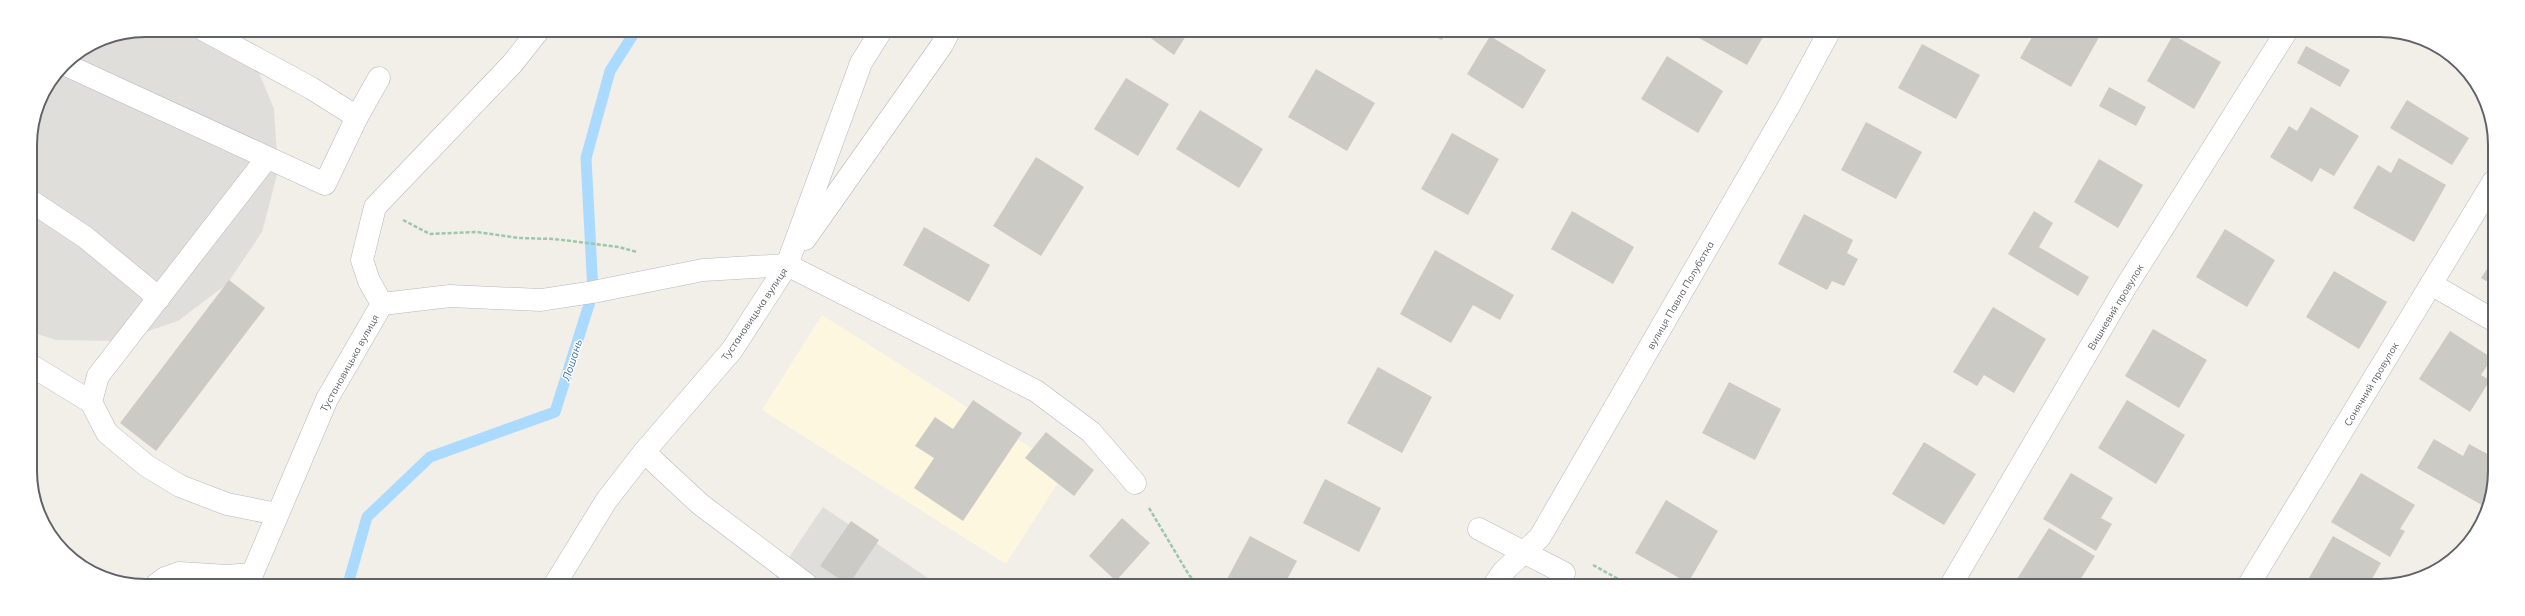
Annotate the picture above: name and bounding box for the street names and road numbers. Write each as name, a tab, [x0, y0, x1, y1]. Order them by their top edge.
street label: вулиця Павла Полуботка	[1644, 239, 1717, 352]
street label: Вишневий провулок	[2085, 261, 2147, 353]
street label: Тустановицька вулиця	[718, 265, 790, 363]
street label: Тустановицька вулиця	[317, 312, 382, 414]
street label: Сонячний провулок	[2341, 339, 2402, 429]

